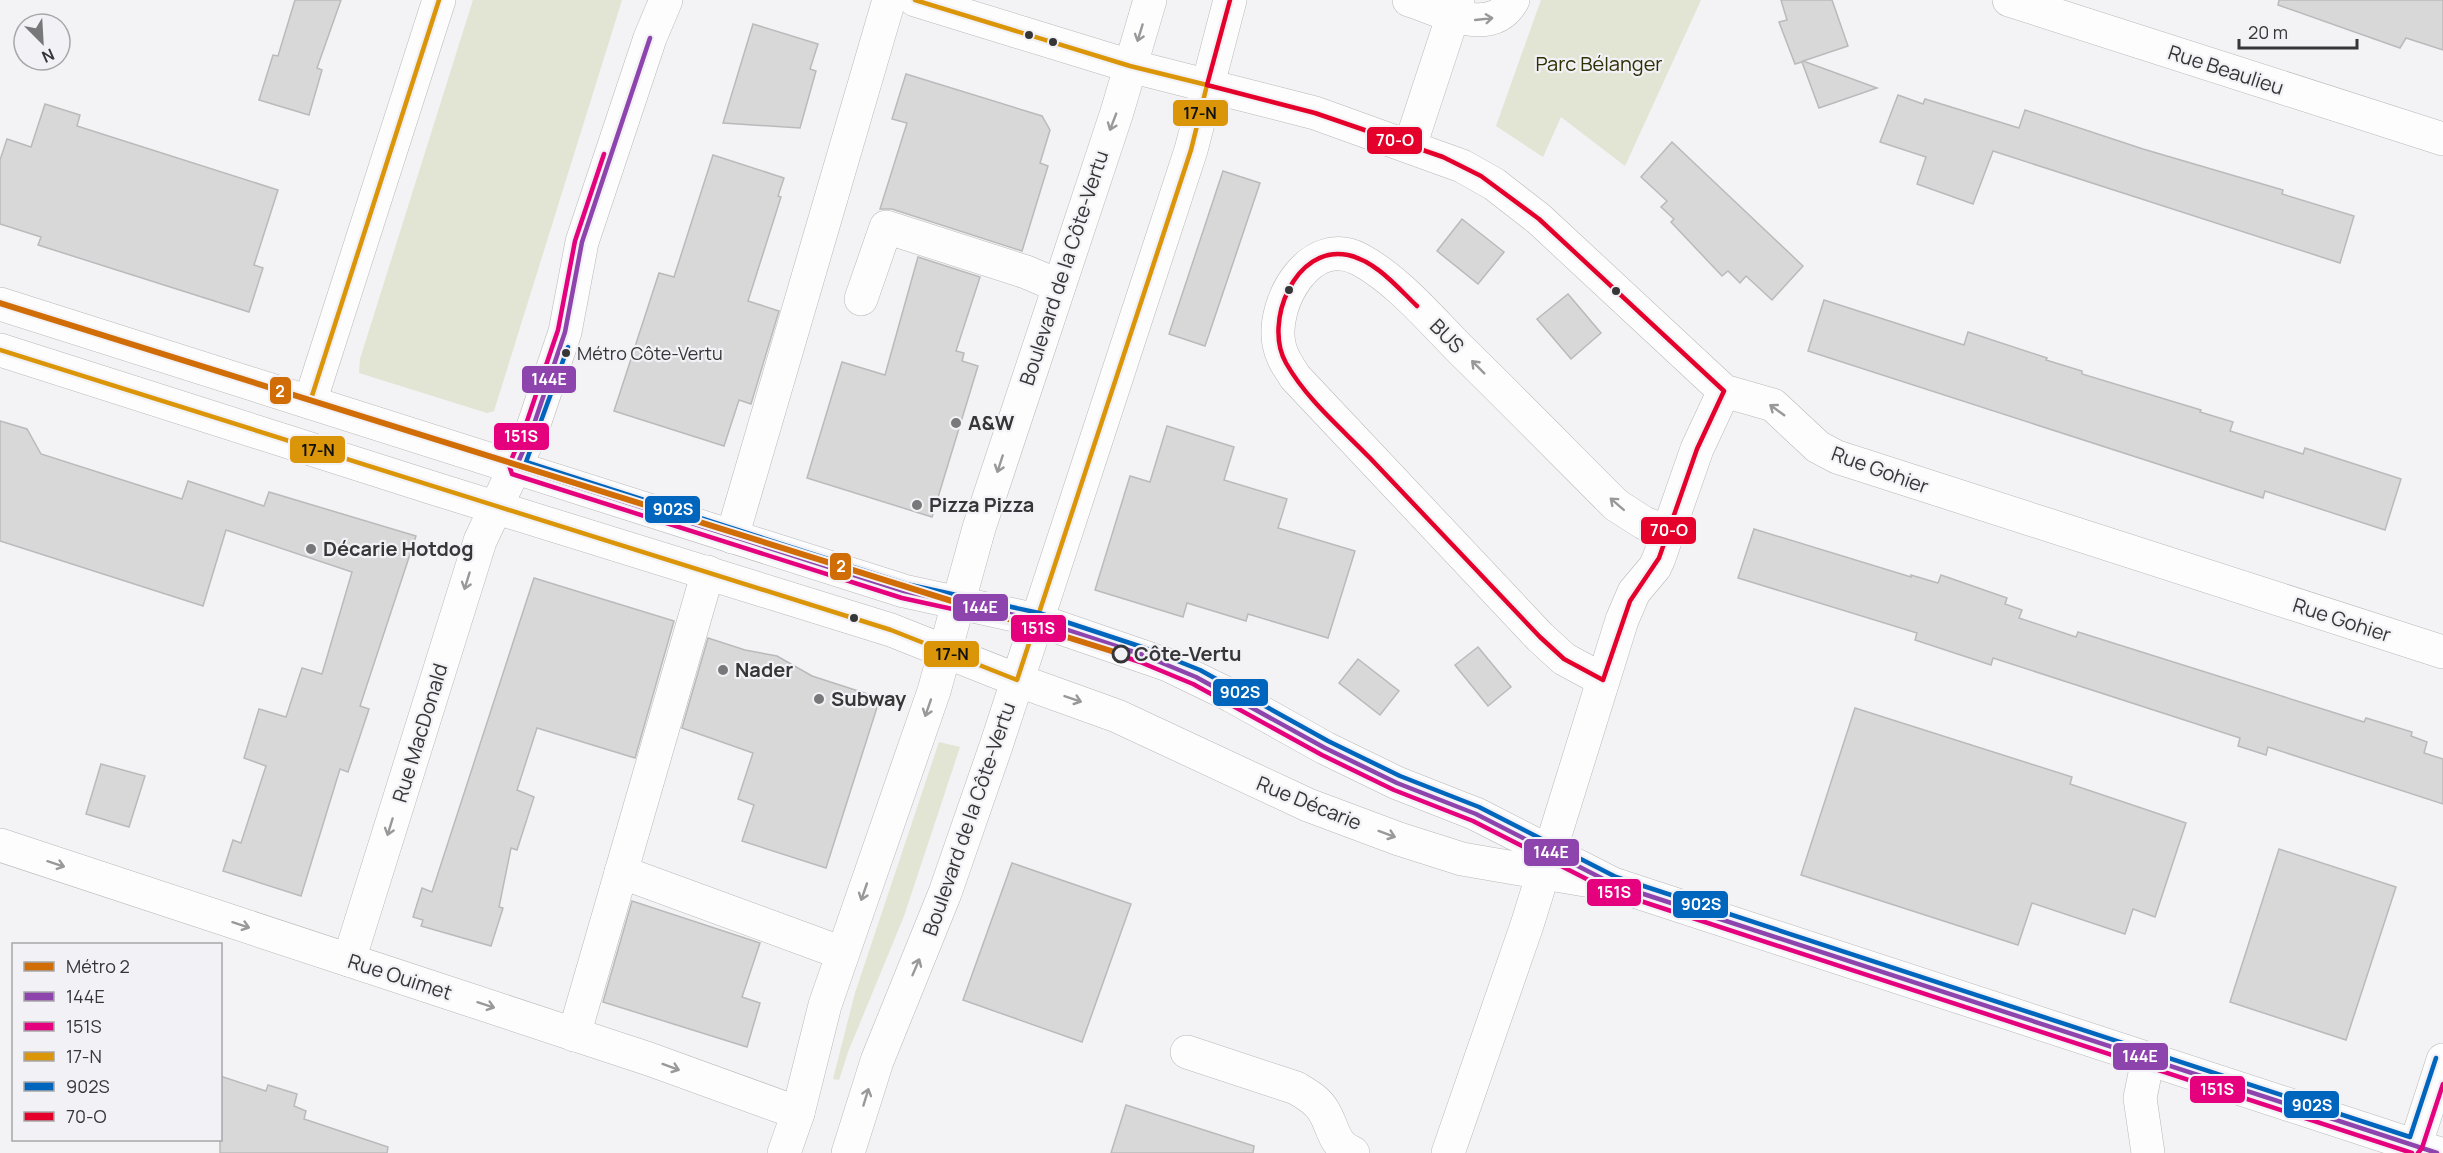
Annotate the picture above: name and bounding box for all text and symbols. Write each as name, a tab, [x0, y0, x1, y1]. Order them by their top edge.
north arrow	[12, 12, 72, 72]
scale bar	[2239, 12, 2358, 50]
one-way arrow	[1474, 13, 1494, 24]
text: 20 m	[2248, 20, 2288, 44]
one-way arrow	[1134, 23, 1145, 42]
unlabelled marker	[1023, 29, 1035, 41]
unlabelled marker	[1047, 36, 1059, 48]
street label: Rue Beaulieu	[2165, 38, 2287, 101]
text: N	[38, 43, 58, 68]
park label: Parc Bélanger	[1535, 50, 1663, 77]
line badge: 17-N	[1172, 99, 1229, 127]
text: 17-N	[1183, 102, 1217, 124]
one-way arrow	[1107, 112, 1118, 131]
line badge: 70-O	[1366, 126, 1423, 155]
text: 70-O	[1376, 129, 1414, 151]
street label: Boulevard de la Côte-Vertu	[1013, 147, 1114, 389]
unlabelled marker	[1283, 284, 1295, 296]
unlabelled marker	[1610, 285, 1622, 297]
street label: BUS	[1424, 313, 1470, 359]
place label: Métro Côte-Vertu	[577, 341, 723, 365]
marker: Métro Côte-Vertu	[560, 347, 572, 359]
one-way arrow	[1471, 360, 1486, 375]
line badge: 144E	[521, 365, 577, 394]
text: 144E	[531, 368, 567, 390]
line badge: 2	[269, 376, 292, 405]
text: 2	[275, 380, 285, 402]
one-way arrow	[1769, 403, 1785, 416]
place label: A&W	[968, 409, 1015, 436]
marker: A&W	[949, 416, 963, 430]
line badge: 151S	[493, 422, 550, 451]
text: 151S	[504, 425, 538, 447]
line badge: 17-N	[289, 435, 346, 464]
text: 17-N	[301, 439, 335, 461]
street label: Rue Gohier	[1828, 439, 1933, 500]
one-way arrow	[994, 454, 1005, 473]
place label: Pizza Pizza	[929, 491, 1034, 518]
line badge: 902S	[644, 495, 701, 524]
text: 902S	[653, 498, 693, 520]
marker: Pizza Pizza	[910, 498, 924, 512]
one-way arrow	[1609, 498, 1625, 511]
line badge: 70-O	[1640, 516, 1697, 545]
text: 70-O	[1650, 519, 1688, 541]
place label: Décarie Hotdog	[323, 535, 473, 562]
marker: Décarie Hotdog	[304, 542, 318, 556]
line badge: 2	[829, 552, 852, 581]
text: 2	[836, 555, 846, 577]
one-way arrow	[461, 571, 472, 590]
street label: Rue Gohier	[2290, 591, 2395, 648]
line badge: 144E	[952, 593, 1009, 622]
text: 144E	[962, 596, 998, 618]
unlabelled marker	[848, 612, 860, 624]
line badge: 151S	[1010, 614, 1067, 643]
text: 151S	[1021, 617, 1055, 639]
line badge: 17-N	[923, 640, 980, 668]
place label: Côte-Vertu	[1134, 640, 1242, 667]
text: 17-N	[935, 643, 969, 665]
marker: Côte-Vertu	[1112, 645, 1130, 663]
place label: Nader	[735, 656, 793, 683]
street label: Rue MacDonald	[386, 660, 453, 806]
marker: Nader	[716, 663, 730, 677]
line badge: 902S	[1212, 678, 1269, 707]
text: 902S	[1220, 681, 1260, 703]
place label: Subway	[831, 685, 907, 712]
marker: Subway	[812, 692, 826, 706]
one-way arrow	[1063, 695, 1082, 706]
street label: Boulevard de la Côte-Vertu	[916, 698, 1021, 939]
one-way arrow	[922, 698, 933, 717]
street label: Rue Décarie	[1253, 769, 1366, 836]
one-way arrow	[384, 817, 395, 836]
one-way arrow	[1377, 830, 1396, 841]
line badge: 144E	[1523, 838, 1580, 867]
text: 144E	[1533, 841, 1569, 863]
one-way arrow	[46, 859, 65, 870]
line badge: 151S	[1586, 878, 1642, 907]
text: 151S	[1597, 881, 1631, 903]
one-way arrow	[857, 882, 868, 901]
line badge: 902S	[1672, 890, 1729, 919]
text: 902S	[1681, 893, 1721, 915]
one-way arrow	[231, 920, 250, 931]
legend	[12, 943, 222, 1141]
street label: Rue Ouimet	[345, 947, 456, 1006]
text: Métro 2	[66, 954, 130, 978]
one-way arrow	[911, 958, 922, 976]
text: 144E	[66, 984, 105, 1008]
one-way arrow	[476, 1001, 495, 1012]
text: 151S	[66, 1014, 102, 1038]
line badge: 144E	[2112, 1042, 2169, 1071]
text: 17-N	[66, 1044, 102, 1068]
text: 144E	[2122, 1045, 2158, 1067]
one-way arrow	[661, 1063, 680, 1074]
text: 902S	[66, 1074, 110, 1098]
line badge: 151S	[2189, 1075, 2246, 1104]
text: 151S	[2200, 1078, 2234, 1100]
one-way arrow	[861, 1088, 872, 1107]
line badge: 902S	[2283, 1090, 2340, 1119]
text: 902S	[2292, 1094, 2332, 1116]
text: 70-O	[66, 1104, 107, 1128]

